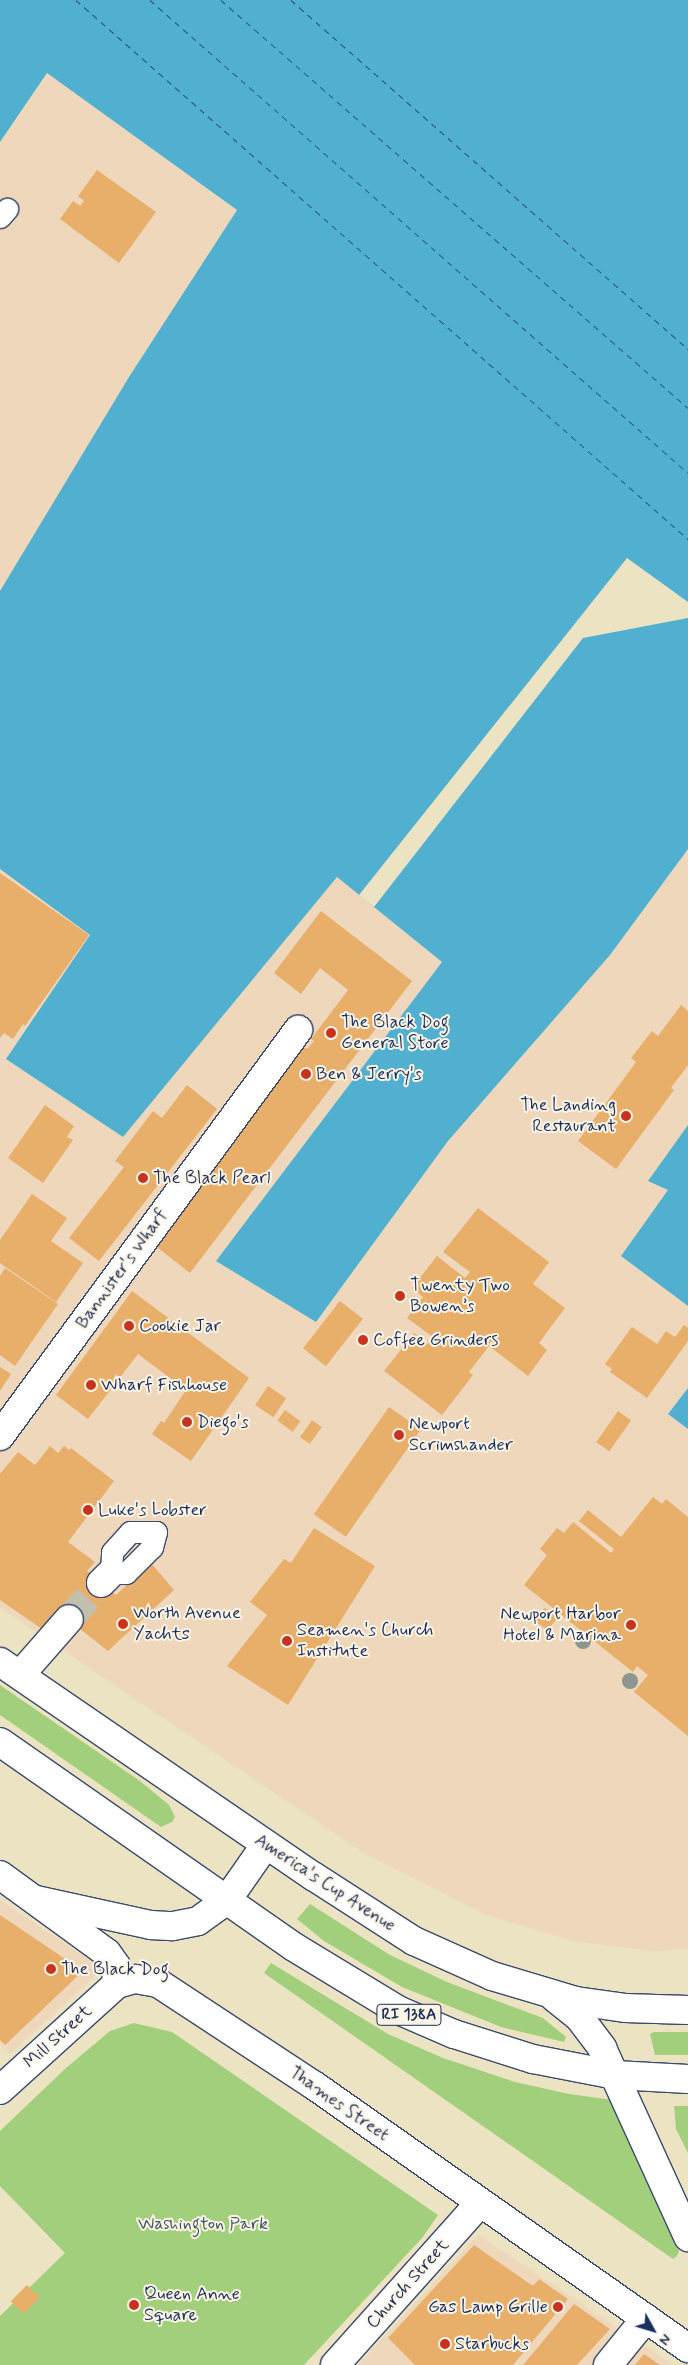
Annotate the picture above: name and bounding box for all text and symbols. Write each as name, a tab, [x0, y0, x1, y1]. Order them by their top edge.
place label: The Black Dog General Store	[341, 1012, 448, 1054]
marker: The Black Dog General Store	[325, 1027, 337, 1039]
place label: Ben & Jerry's	[316, 1063, 422, 1085]
marker: Ben & Jerry's	[300, 1068, 312, 1080]
place label: The Landing Restaurant	[522, 1095, 616, 1138]
marker: The Landing Restaurant	[620, 1110, 632, 1122]
place label: The Black Pearl	[153, 1167, 269, 1189]
marker: The Black Pearl	[137, 1172, 149, 1184]
street label: Bannister's Wharf	[70, 1204, 174, 1334]
place label: Twenty Two Bowen’s	[410, 1275, 509, 1318]
marker: Twenty Two Bowen’s	[394, 1290, 406, 1302]
place label: Cookie Jar	[139, 1315, 222, 1337]
marker: Cookie Jar	[123, 1320, 135, 1332]
place label: Coffee Grinders	[373, 1329, 498, 1351]
marker: Coffee Grinders	[357, 1334, 369, 1346]
place label: Wharf Fishhouse	[101, 1374, 226, 1396]
marker: Wharf Fishhouse	[85, 1379, 97, 1391]
place label: Diego's	[197, 1411, 249, 1433]
place label: Newport Scrimshander	[409, 1414, 513, 1456]
marker: Diego's	[181, 1416, 193, 1428]
marker: Newport Scrimshander	[393, 1429, 405, 1441]
place label: Luke's Lobster	[98, 1499, 209, 1521]
marker: Luke's Lobster	[82, 1504, 94, 1516]
place label: Worth Avenue Yachts	[133, 1603, 241, 1646]
place label: Newport Harbor Hotel & Marina	[502, 1604, 621, 1646]
marker: Worth Avenue Yachts	[117, 1618, 129, 1630]
marker: Newport Harbor Hotel & Marina	[625, 1619, 637, 1631]
place label: Seamen's Church Institute	[297, 1620, 438, 1662]
marker: Seamen's Church Institute	[281, 1635, 293, 1647]
street label: America's Cup Avenue	[248, 1828, 402, 1938]
place label: The Black Dog	[61, 1958, 168, 1980]
marker: The Black Dog	[45, 1963, 57, 1975]
street label: Mill Street	[19, 2001, 97, 2073]
road number: RI 138A	[375, 2002, 443, 2028]
street label: Thames Street	[284, 2061, 394, 2147]
park label: Washington Park	[140, 2213, 266, 2235]
street label: Church Street	[362, 2235, 454, 2333]
place label: Queen Anne Square	[144, 2284, 235, 2326]
place label: Gas Lamp Grille	[425, 2296, 548, 2318]
marker: Queen Anne Square	[128, 2299, 140, 2311]
marker: Gas Lamp Grille	[552, 2301, 564, 2313]
north arrow	[628, 2305, 678, 2355]
text: N	[655, 2330, 675, 2349]
place label: Starbucks	[455, 2333, 529, 2355]
marker: Starbucks	[439, 2338, 451, 2350]

